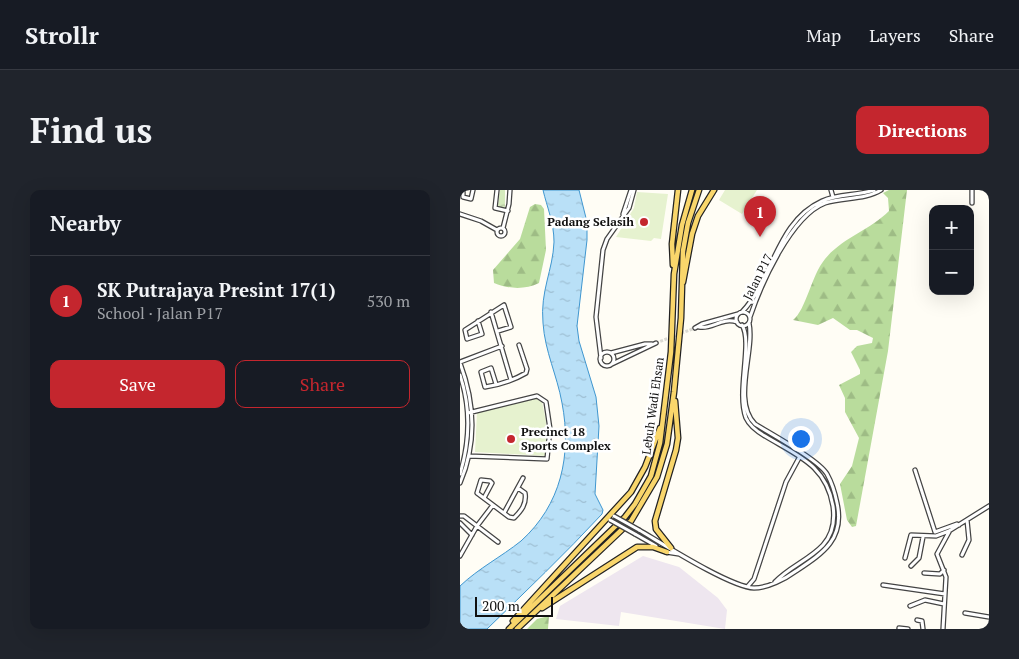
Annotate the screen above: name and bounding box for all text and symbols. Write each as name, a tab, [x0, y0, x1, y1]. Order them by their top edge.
text: Strollr	[25, 19, 99, 51]
text: Map	[806, 23, 841, 47]
text: Layers	[869, 23, 921, 47]
text: Share	[949, 23, 994, 47]
button: Directions	[856, 106, 989, 154]
text: Find us	[30, 107, 152, 153]
pin: 1	[744, 196, 776, 237]
map controls	[929, 205, 974, 295]
button: +	[929, 205, 974, 250]
text: Nearby	[50, 209, 121, 237]
place label: Padang Selasih	[547, 214, 634, 229]
marker: Padang Selasih	[638, 216, 650, 228]
button: −	[929, 250, 974, 295]
street label: Jalan P17	[740, 251, 776, 302]
text: SK Putrajaya Presint 17(1)	[97, 277, 336, 302]
text: 1	[61, 290, 71, 312]
text: 530 m	[367, 290, 410, 312]
text: School · Jalan P17	[97, 302, 223, 324]
street label: Lebuh Wadi Ehsan	[638, 356, 667, 456]
button: Save	[50, 360, 225, 408]
button: Share	[235, 360, 410, 408]
place label: Precinct 18 Sports Complex	[521, 424, 611, 453]
your location	[788, 426, 814, 452]
marker: Precinct 18 Sports Complex	[505, 433, 517, 445]
scale bar	[475, 594, 552, 617]
text: 200 m	[482, 596, 520, 615]

